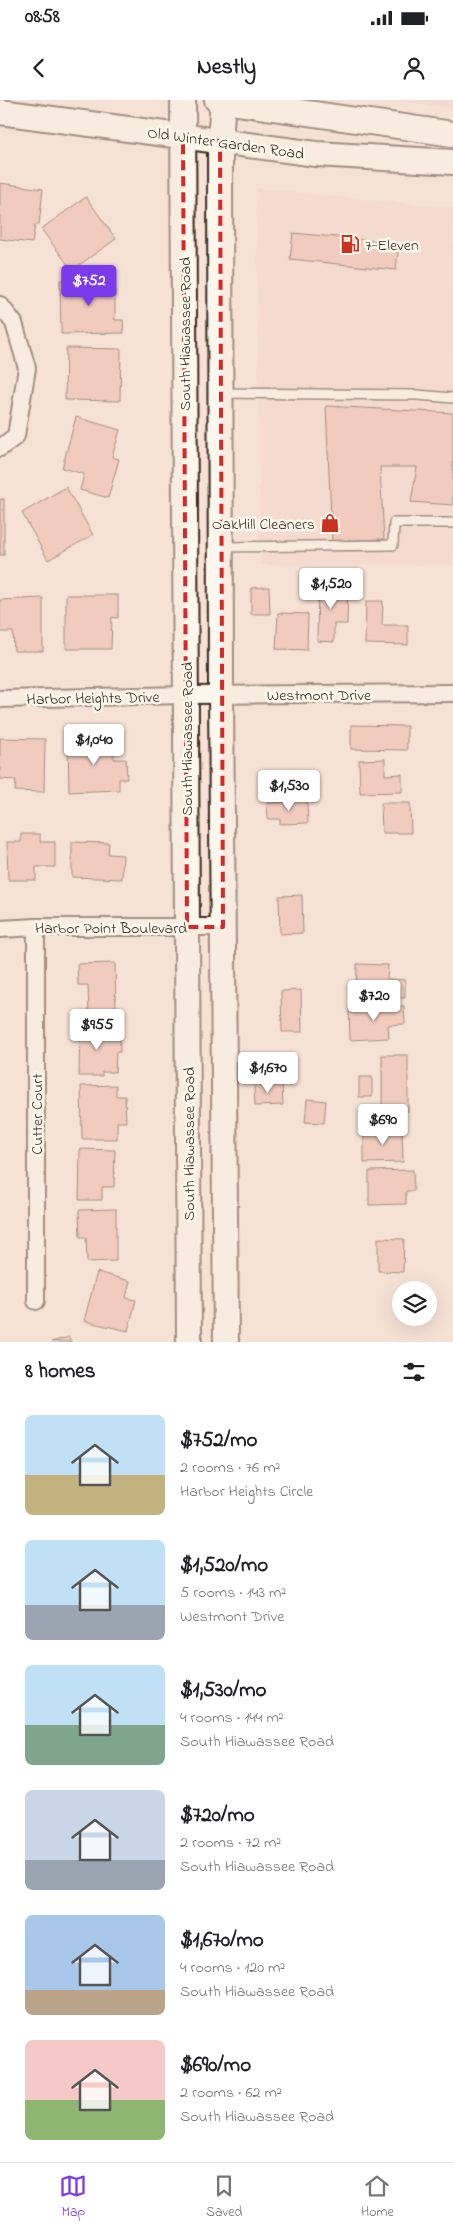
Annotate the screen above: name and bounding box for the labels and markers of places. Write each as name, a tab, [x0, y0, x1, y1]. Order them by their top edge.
fuel station icon: 7-Eleven	[339, 233, 361, 255]
place label: 7-Eleven	[365, 234, 419, 258]
pin: $752	[59, 264, 119, 307]
shop icon: OakHill Cleaners	[319, 512, 341, 534]
place label: OakHill Cleaners	[212, 513, 315, 537]
pin: $1,520	[290, 568, 372, 610]
pin: $1,040	[53, 724, 135, 766]
pin: $1,530	[248, 770, 330, 812]
pin: $720	[344, 980, 404, 1022]
pin: $955	[67, 1008, 127, 1051]
pin: $1,670	[227, 1052, 309, 1094]
pin: $690	[353, 1104, 413, 1146]

